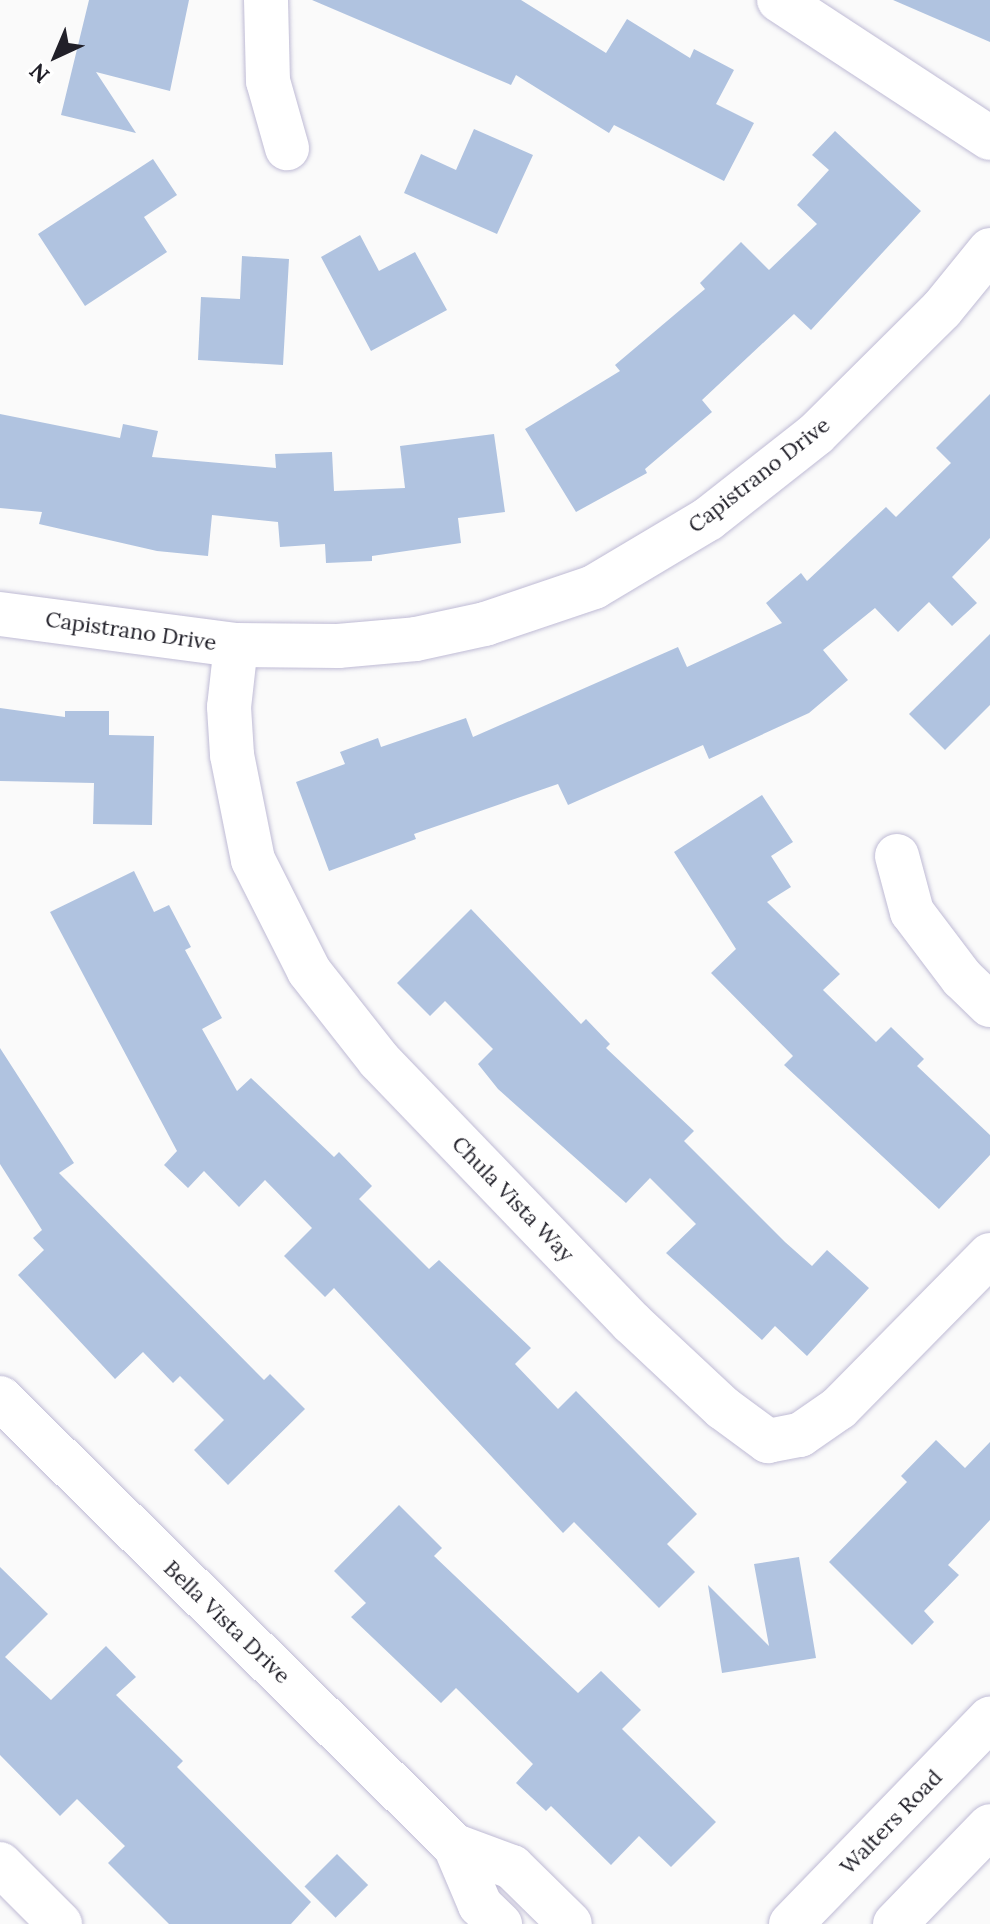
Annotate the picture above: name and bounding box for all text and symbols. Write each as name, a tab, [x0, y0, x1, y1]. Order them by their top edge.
north arrow	[16, 16, 96, 96]
text: N	[23, 57, 55, 89]
street label: Capistrano Drive	[683, 411, 835, 539]
street label: Capistrano Drive	[44, 606, 218, 656]
street label: Chula Vista Way	[446, 1131, 580, 1267]
street label: Bella Vista Drive	[158, 1555, 296, 1689]
street label: Walters Road	[834, 1764, 948, 1880]

